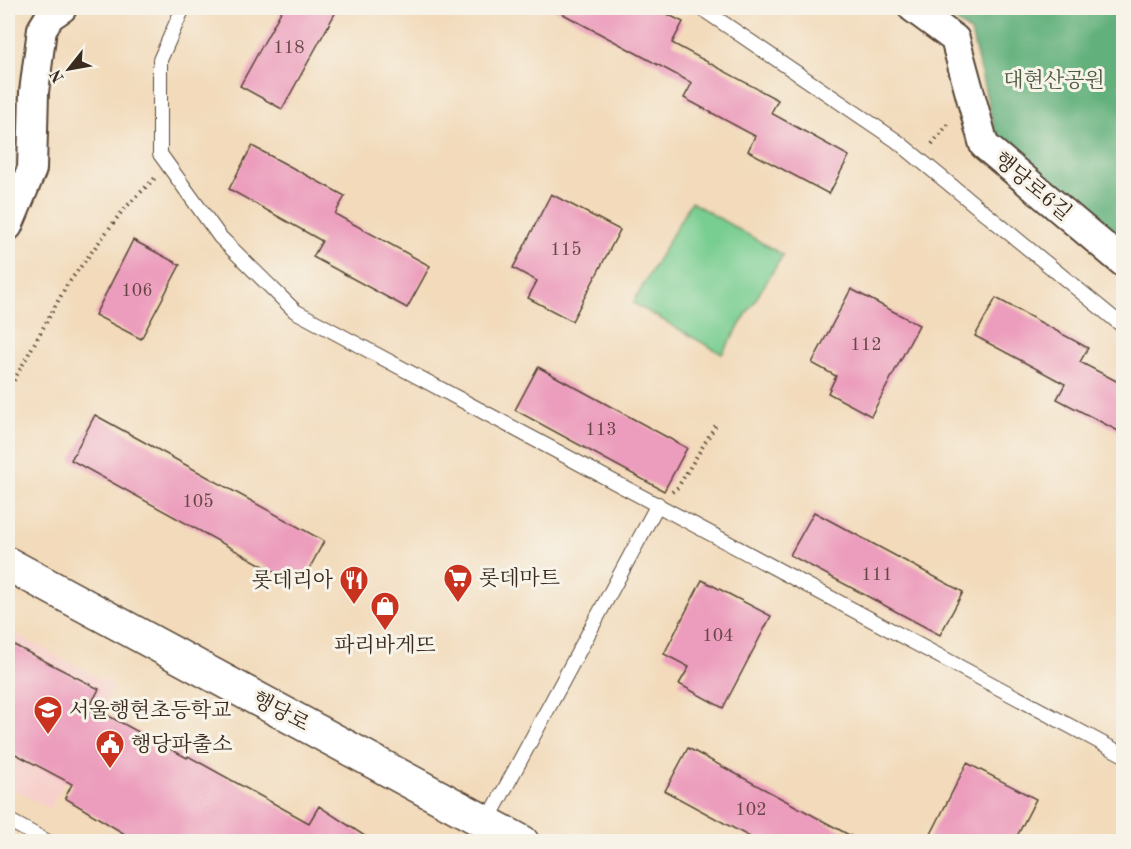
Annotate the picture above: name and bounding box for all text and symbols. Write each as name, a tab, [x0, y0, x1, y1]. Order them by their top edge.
north arrow	[39, 39, 99, 99]
house number: 118	[273, 39, 305, 57]
text: N	[47, 66, 68, 85]
park label: 대현산공원	[1003, 69, 1105, 92]
street label: 행당로6길	[990, 148, 1076, 225]
house number: 115	[550, 241, 582, 259]
house number: 106	[121, 282, 153, 300]
house number: 112	[850, 336, 882, 354]
house number: 113	[585, 421, 617, 439]
house number: 105	[182, 493, 214, 511]
supermarket icon: 롯데마트	[442, 562, 474, 604]
restaurant icon: 롯데리아	[338, 564, 370, 606]
house number: 111	[861, 566, 893, 584]
place label: 롯데마트	[479, 567, 560, 590]
place label: 롯데리아	[252, 569, 334, 592]
shop icon: 파리바게뜨	[369, 590, 401, 632]
house number: 104	[702, 627, 734, 645]
place label: 파리바게뜨	[334, 634, 436, 657]
street label: 행당로	[248, 687, 313, 736]
school or university icon: 서울행현초등학교	[32, 694, 64, 736]
place label: 서울행현초등학교	[69, 699, 231, 722]
public building icon: 행당파출소	[94, 728, 126, 770]
place label: 행당파출소	[131, 733, 232, 756]
house number: 102	[735, 801, 767, 819]

